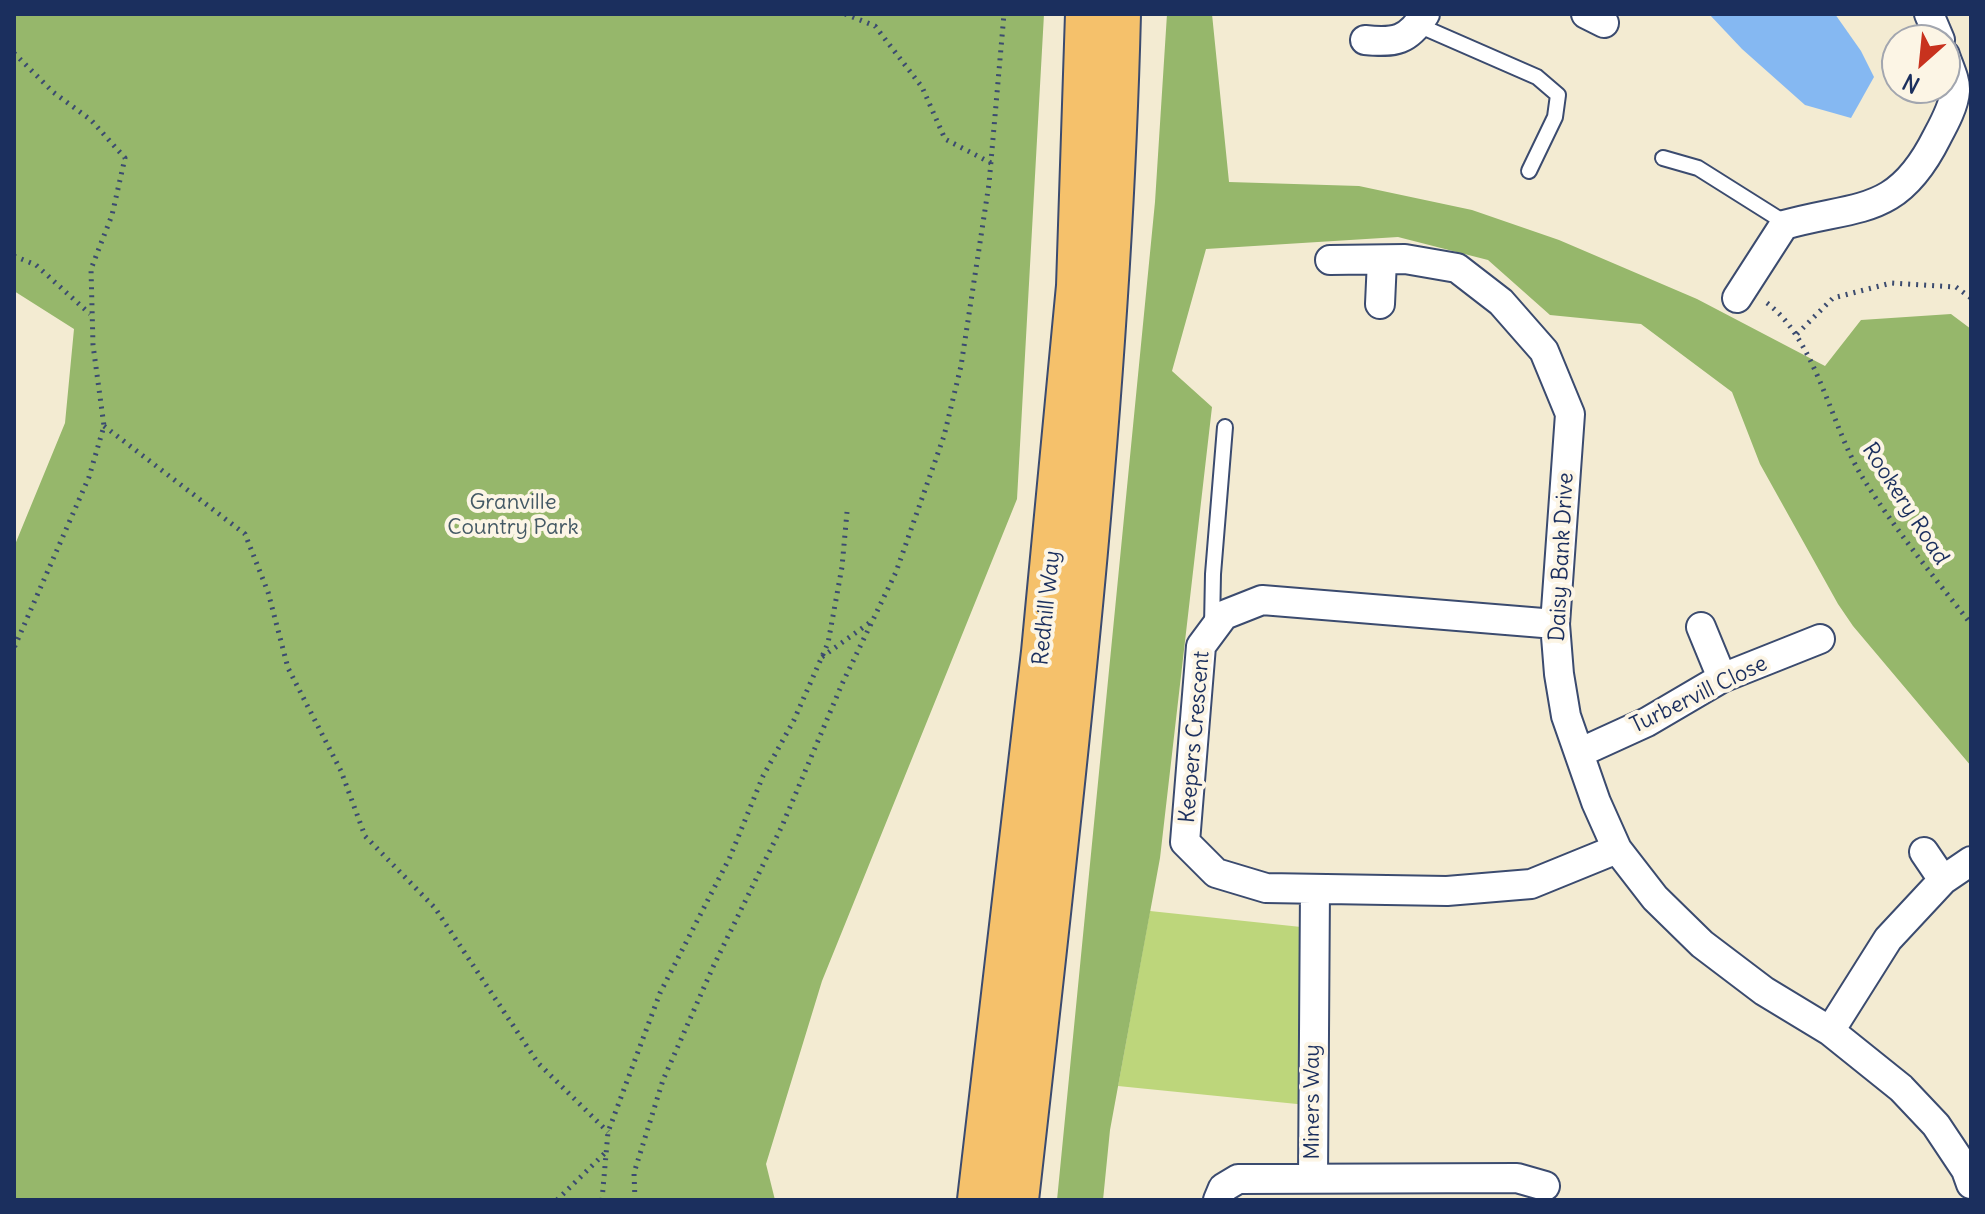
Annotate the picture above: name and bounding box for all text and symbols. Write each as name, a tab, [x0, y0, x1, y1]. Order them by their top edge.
north arrow	[1881, 24, 1961, 104]
text: N	[1898, 68, 1924, 100]
street label: Rookery Road	[1856, 438, 1954, 570]
street label: Daisy Bank Drive	[1544, 472, 1580, 642]
park label: Granville Country Park	[447, 490, 579, 542]
street label: Redhill Way	[1028, 549, 1066, 667]
street label: Keepers Crescent	[1174, 650, 1216, 824]
street label: Turbervill Close	[1626, 650, 1772, 740]
street label: Miners Way	[1300, 1044, 1326, 1160]

